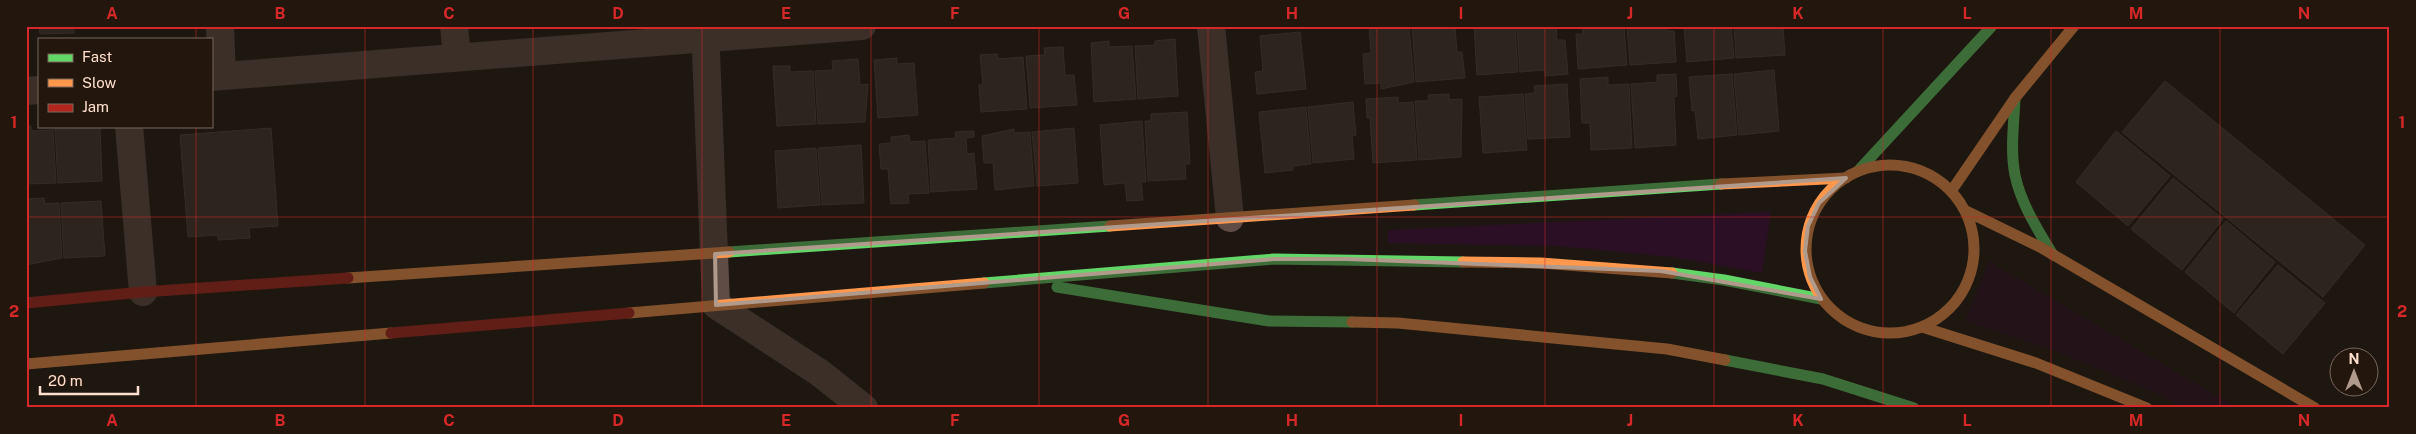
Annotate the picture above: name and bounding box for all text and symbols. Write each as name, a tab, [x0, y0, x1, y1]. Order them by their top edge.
text: A	[106, 4, 118, 23]
text: B	[275, 4, 286, 23]
text: C	[443, 4, 455, 23]
text: D	[612, 4, 624, 23]
text: E	[781, 4, 791, 23]
text: F	[950, 4, 960, 23]
text: G	[1118, 4, 1130, 23]
text: H	[1286, 4, 1298, 23]
text: I	[1459, 4, 1463, 23]
text: J	[1627, 4, 1633, 23]
text: K	[1792, 4, 1804, 23]
text: L	[1962, 4, 1972, 23]
text: M	[2129, 4, 2143, 23]
text: N	[2298, 4, 2310, 23]
legend	[38, 38, 212, 128]
text: Fast	[82, 48, 112, 65]
text: Slow	[82, 74, 117, 91]
text: Jam	[82, 98, 109, 115]
text: 1	[11, 113, 17, 132]
text: 1	[2399, 113, 2405, 132]
text: 2	[9, 302, 19, 321]
text: 2	[2397, 302, 2407, 321]
north arrow	[2328, 346, 2378, 396]
text: N	[2349, 351, 2359, 367]
scale bar	[40, 364, 138, 396]
text: 20 m	[48, 372, 83, 389]
text: A	[106, 411, 118, 430]
text: B	[275, 411, 286, 430]
text: C	[443, 411, 455, 430]
text: D	[612, 411, 624, 430]
text: E	[781, 411, 791, 430]
text: F	[950, 411, 960, 430]
text: G	[1118, 411, 1130, 430]
text: H	[1286, 411, 1298, 430]
text: I	[1459, 411, 1463, 430]
text: J	[1627, 411, 1633, 430]
text: K	[1792, 411, 1804, 430]
text: L	[1962, 411, 1972, 430]
text: M	[2129, 411, 2143, 430]
text: N	[2298, 411, 2310, 430]

